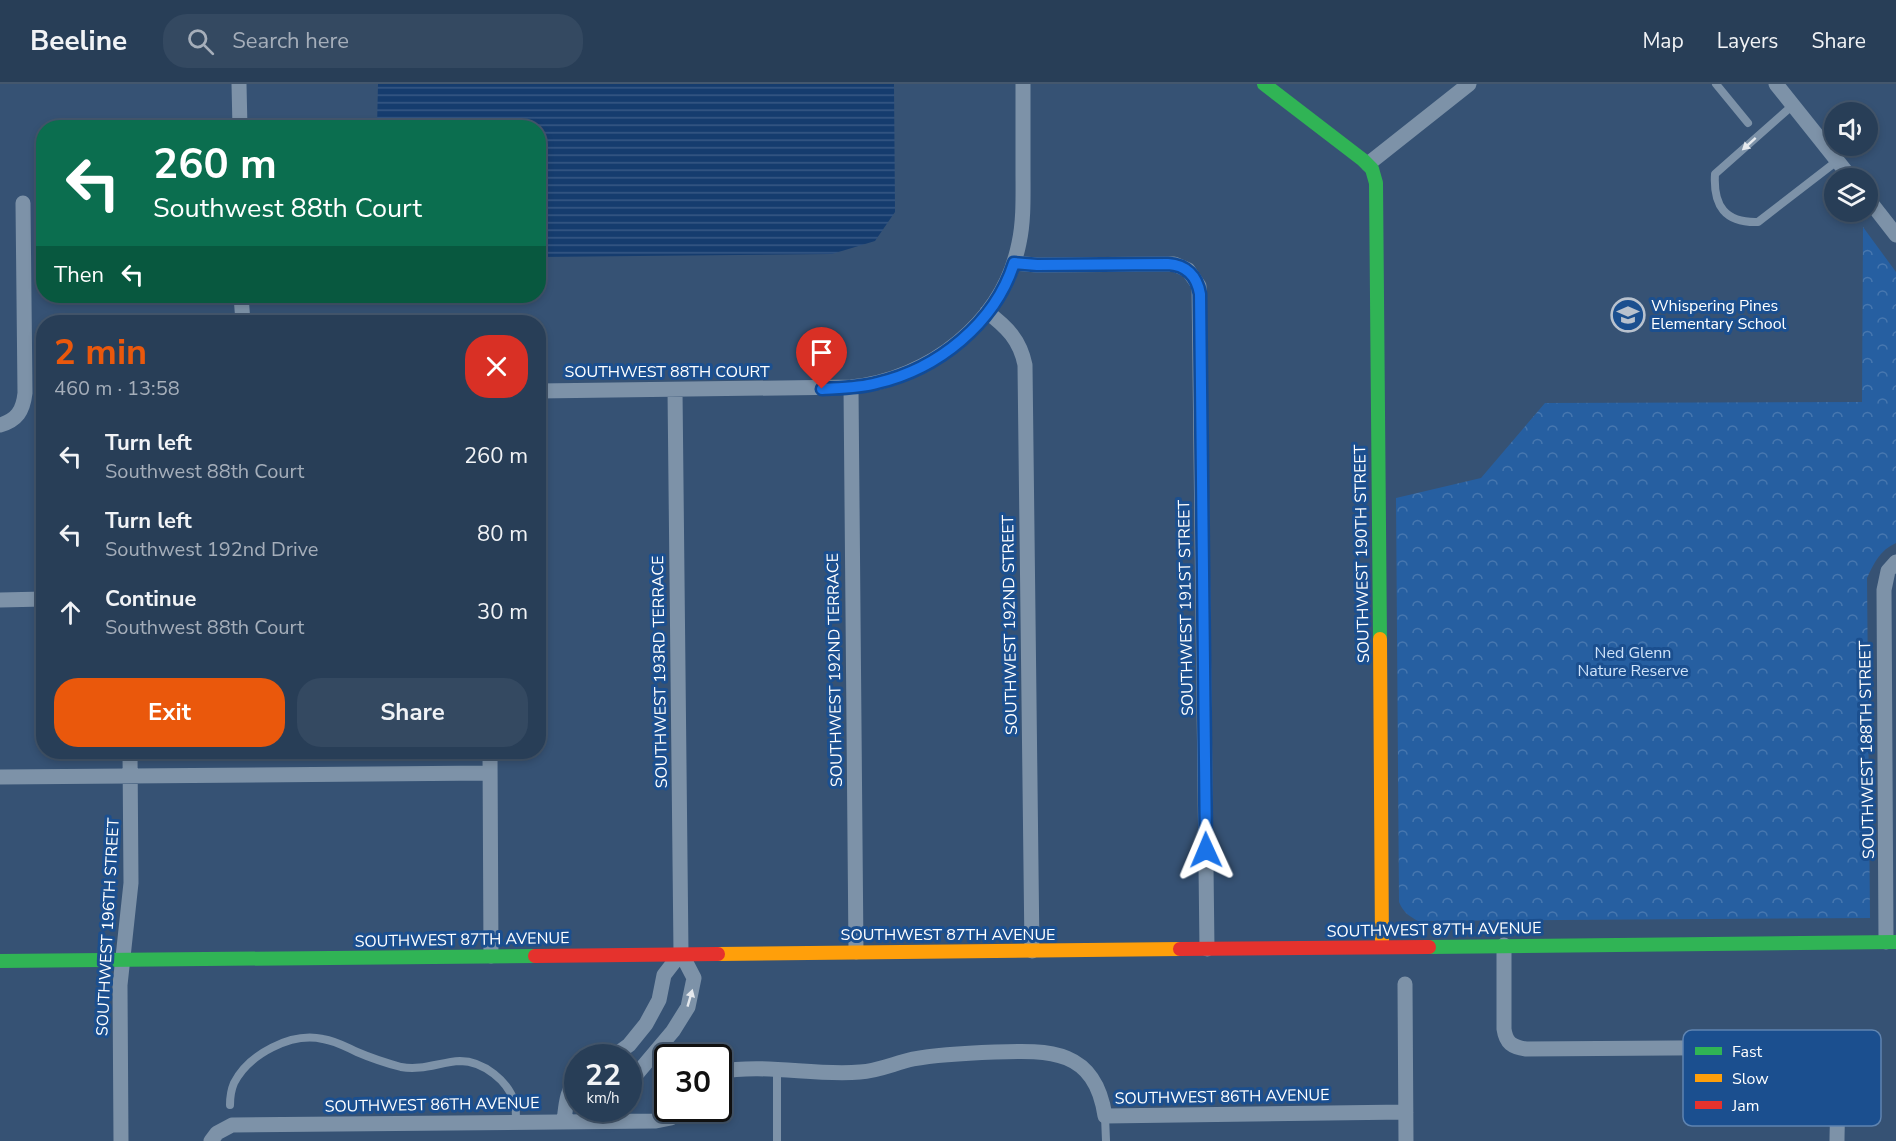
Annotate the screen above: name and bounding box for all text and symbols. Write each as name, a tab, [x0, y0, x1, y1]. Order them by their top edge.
search box	[163, 14, 583, 68]
text: Beeline	[30, 22, 127, 60]
icon: search	[184, 25, 217, 58]
text: Search here	[232, 26, 349, 56]
text: Map	[1642, 27, 1684, 55]
text: Layers	[1717, 27, 1778, 55]
text: Share	[1811, 27, 1866, 55]
map controls	[1824, 102, 1878, 222]
button: sound	[1824, 102, 1878, 156]
text: 260 m	[153, 136, 277, 193]
one-way arrow	[1742, 137, 1757, 150]
icon: left	[54, 144, 132, 222]
button: layers	[1824, 168, 1878, 222]
text: Southwest 88th Court	[153, 190, 422, 227]
icon: left	[116, 258, 149, 291]
text: Then	[54, 260, 104, 290]
place label: Whispering Pines Elementary School	[1651, 295, 1787, 335]
school or university icon: Whispering Pines Elementary School	[1610, 297, 1646, 333]
pin	[796, 327, 847, 389]
text: 2 min	[54, 328, 147, 377]
button: close	[465, 335, 528, 398]
icon: arrive	[805, 336, 838, 369]
street label: SOUTHWEST 88TH COURT	[564, 361, 770, 383]
text: 460 m · 13:58	[54, 375, 180, 402]
text: Turn left	[105, 428, 192, 458]
icon: left	[54, 440, 87, 473]
text: 260 m	[464, 441, 528, 471]
street label: SOUTHWEST 190TH STREET	[1349, 444, 1375, 663]
text: Southwest 88th Court	[105, 458, 304, 485]
street label: SOUTHWEST 191ST STREET	[1173, 500, 1199, 716]
text: Turn left	[105, 506, 192, 536]
street label: SOUTHWEST 192ND STREET	[997, 514, 1023, 735]
icon: left	[54, 518, 87, 551]
text: 80 m	[477, 519, 528, 549]
text: Southwest 192nd Drive	[105, 536, 318, 563]
street label: SOUTHWEST 192ND TERRACE	[822, 553, 848, 787]
street label: SOUTHWEST 193RD TERRACE	[647, 555, 673, 789]
text: Continue	[105, 584, 196, 614]
icon: ahead	[54, 596, 87, 629]
text: 30 m	[477, 597, 528, 627]
text: Southwest 88th Court	[105, 614, 304, 641]
street label: SOUTHWEST 188TH STREET	[1854, 640, 1880, 859]
park label: Ned Glenn Nature Reserve	[1577, 642, 1689, 682]
button: Exit	[54, 678, 285, 747]
button: Share	[297, 678, 528, 747]
street label: SOUTHWEST 196TH STREET	[91, 817, 125, 1037]
position arrow	[1174, 818, 1238, 882]
street label: SOUTHWEST 87TH AVENUE	[1326, 917, 1542, 943]
street label: SOUTHWEST 87TH AVENUE	[841, 924, 1055, 946]
street label: SOUTHWEST 87TH AVENUE	[354, 927, 570, 953]
one-way arrow	[686, 989, 696, 1007]
legend	[1683, 1030, 1881, 1126]
text: Fast	[1732, 1041, 1763, 1063]
speed limit sign: 30	[654, 1044, 732, 1122]
text: 22	[585, 1055, 621, 1096]
text: Slow	[1732, 1068, 1769, 1090]
street label: SOUTHWEST 86TH AVENUE	[1114, 1084, 1330, 1110]
text: km/h	[586, 1088, 620, 1108]
street label: SOUTHWEST 86TH AVENUE	[324, 1092, 540, 1118]
text: Jam	[1731, 1095, 1759, 1117]

